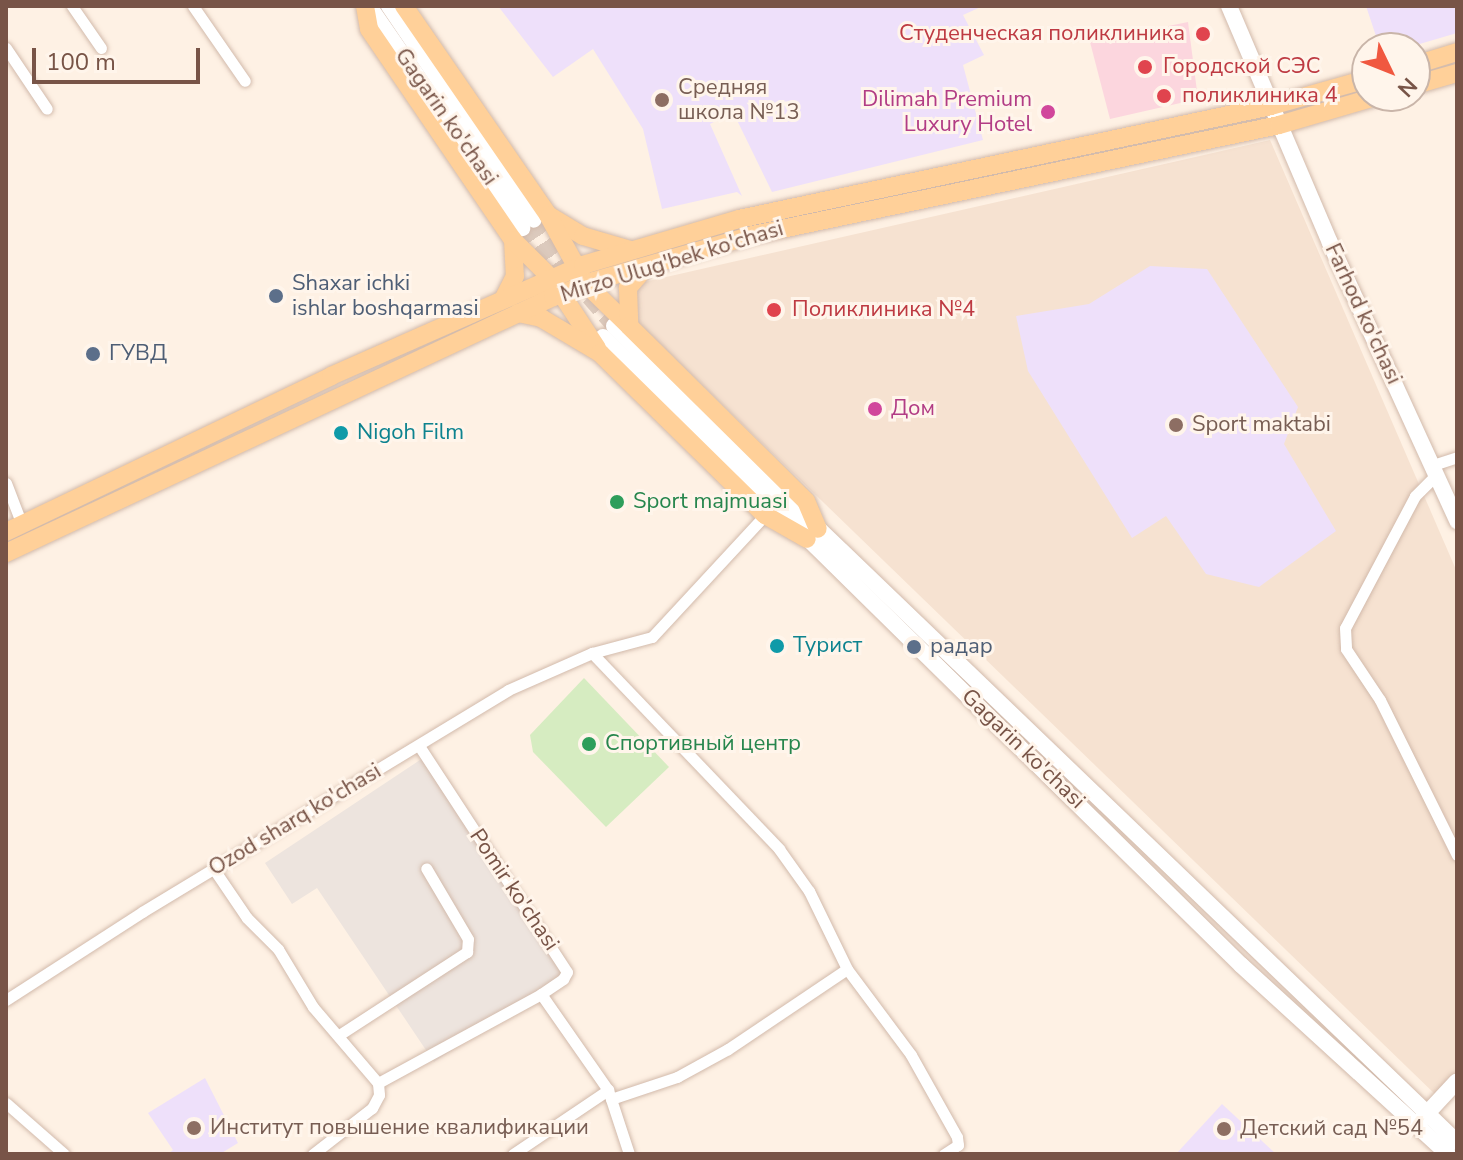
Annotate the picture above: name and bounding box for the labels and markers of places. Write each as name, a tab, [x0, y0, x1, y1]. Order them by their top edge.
place label: Студенческая поликлиника	[899, 21, 1185, 47]
marker: Студенческая поликлиника	[1192, 23, 1214, 45]
place label: Городской СЭС	[1163, 54, 1321, 80]
marker: Городской СЭС	[1134, 56, 1156, 78]
place label: Средняя школа №13	[678, 74, 800, 126]
place label: поликлиника 4	[1182, 83, 1338, 109]
marker: поликлиника 4	[1153, 85, 1175, 107]
place label: Dilimah Premium Luxury Hotel	[862, 86, 1032, 138]
marker: Средняя школа №13	[653, 91, 671, 109]
marker: Dilimah Premium Luxury Hotel	[1039, 103, 1057, 121]
place label: Shaxar ichki ishlar boshqarmasi	[292, 270, 479, 322]
marker: Shaxar ichki ishlar boshqarmasi	[267, 287, 285, 305]
place label: Поликлиника №4	[792, 297, 975, 323]
marker: Поликлиника №4	[763, 299, 785, 321]
place label: ГУВД	[109, 341, 167, 367]
marker: ГУВД	[84, 345, 102, 363]
place label: Дом	[891, 396, 935, 422]
marker: Дом	[866, 400, 884, 418]
place label: Sport maktabi	[1192, 412, 1331, 438]
marker: Sport maktabi	[1167, 416, 1185, 434]
place label: Nigoh Film	[357, 420, 464, 446]
marker: Nigoh Film	[332, 424, 350, 442]
place label: Sport majmuasi	[633, 489, 788, 515]
marker: Sport majmuasi	[608, 493, 626, 511]
place label: Турист	[793, 633, 862, 659]
place label: радар	[930, 634, 993, 660]
marker: Турист	[768, 637, 786, 655]
marker: радар	[905, 638, 923, 656]
place label: Спортивный центр	[605, 731, 801, 757]
marker: Спортивный центр	[580, 735, 598, 753]
place label: Институт повышение квалификации	[210, 1115, 589, 1141]
place label: Детский сад №54	[1240, 1116, 1423, 1142]
marker: Институт повышение квалификации	[185, 1119, 203, 1137]
marker: Детский сад №54	[1215, 1120, 1233, 1138]

